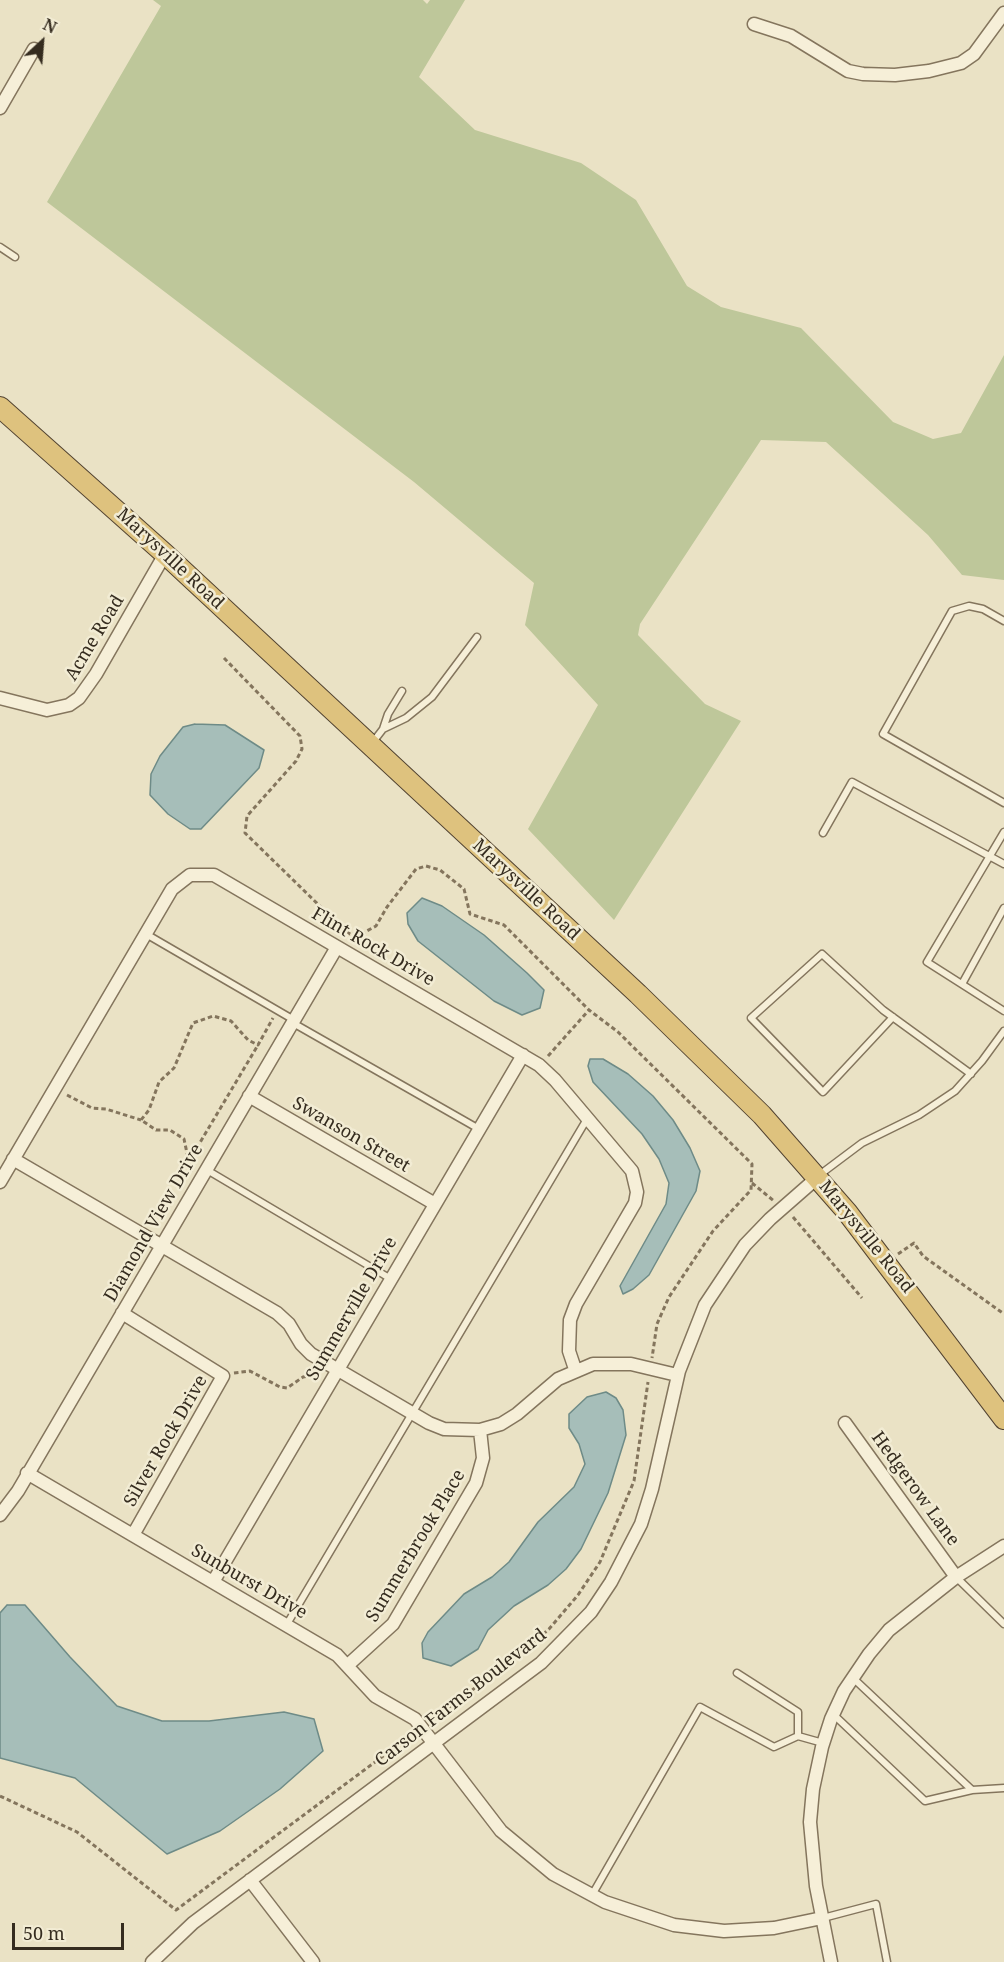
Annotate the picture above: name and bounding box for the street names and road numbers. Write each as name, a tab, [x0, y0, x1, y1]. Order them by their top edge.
street label: Marysville Road	[112, 504, 228, 614]
street label: Acme Road	[61, 591, 129, 685]
street label: Marysville Road	[468, 835, 584, 945]
street label: Flint Rock Drive	[308, 903, 438, 991]
street label: Swanson Street	[288, 1093, 414, 1177]
street label: Diamond View Drive	[100, 1140, 208, 1306]
street label: Marysville Road	[814, 1176, 918, 1298]
street label: Summerville Drive	[302, 1233, 402, 1385]
street label: Silver Rock Drive	[120, 1372, 212, 1510]
street label: Hedgerow Lane	[866, 1428, 964, 1550]
street label: Summerbrook Place	[362, 1466, 470, 1626]
street label: Sunburst Drive	[187, 1540, 311, 1624]
street label: Carson Farms Boulevard	[371, 1624, 551, 1772]

